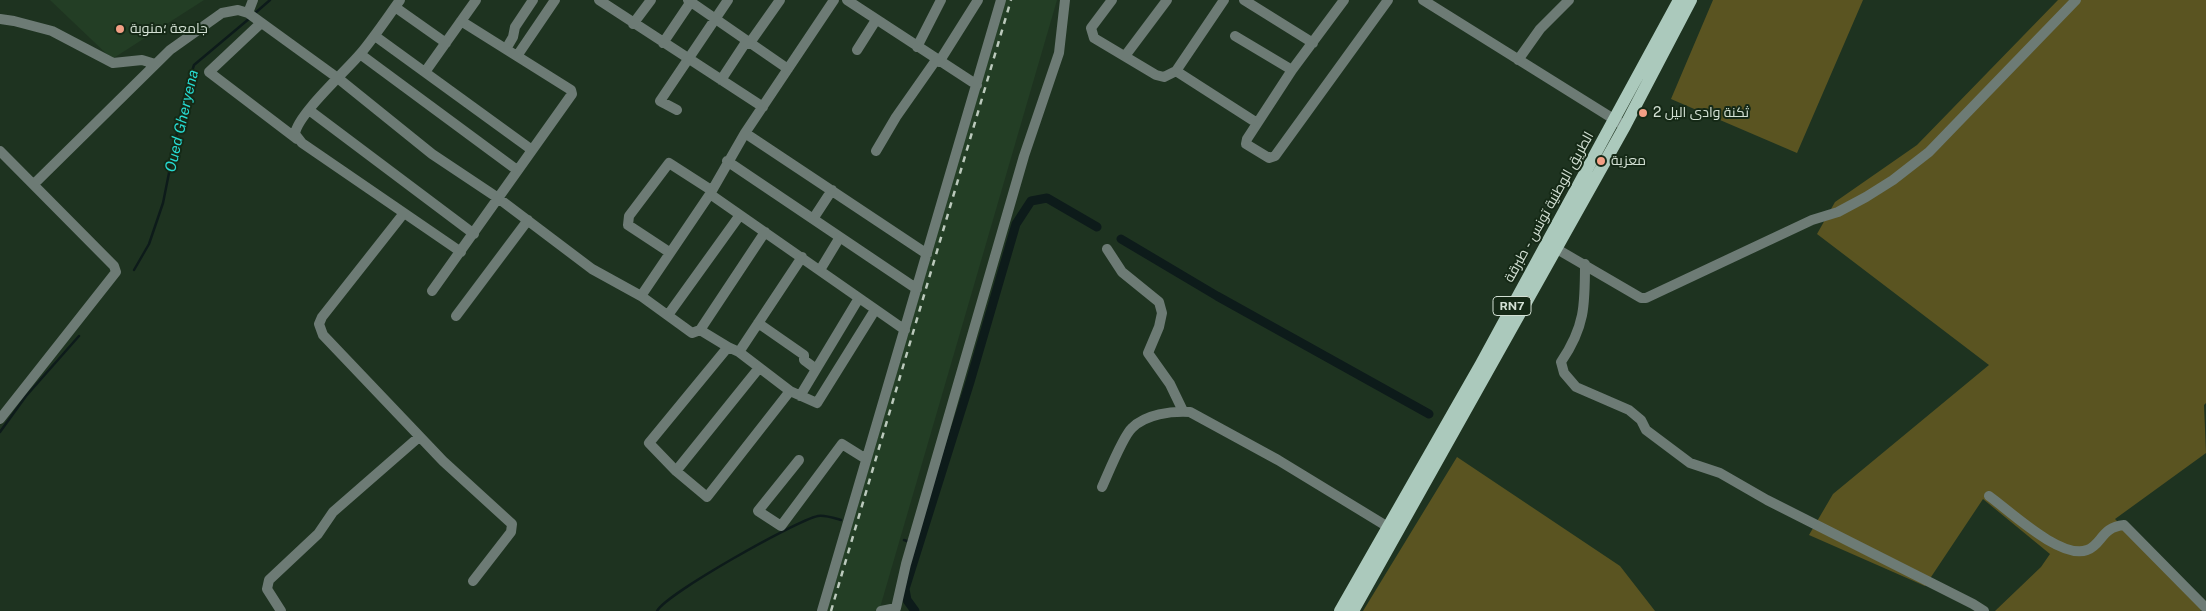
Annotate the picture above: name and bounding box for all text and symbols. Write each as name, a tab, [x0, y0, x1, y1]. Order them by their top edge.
place label: جامعة ؛منوبة	[130, 21, 208, 37]
marker: جامعة ؛منوبة	[114, 23, 126, 35]
water label: Oued Gheryena	[161, 68, 203, 174]
place label: ثكنة وادى اليل 2	[1653, 105, 1749, 121]
marker: ثكنة وادى اليل 2	[1637, 107, 1649, 119]
street label: الطريق الوطنية تونس - طبرقة	[1501, 129, 1597, 285]
place label: معزية	[1611, 153, 1646, 169]
marker: معزية	[1595, 155, 1607, 167]
road number: RN7	[1493, 296, 1531, 316]

